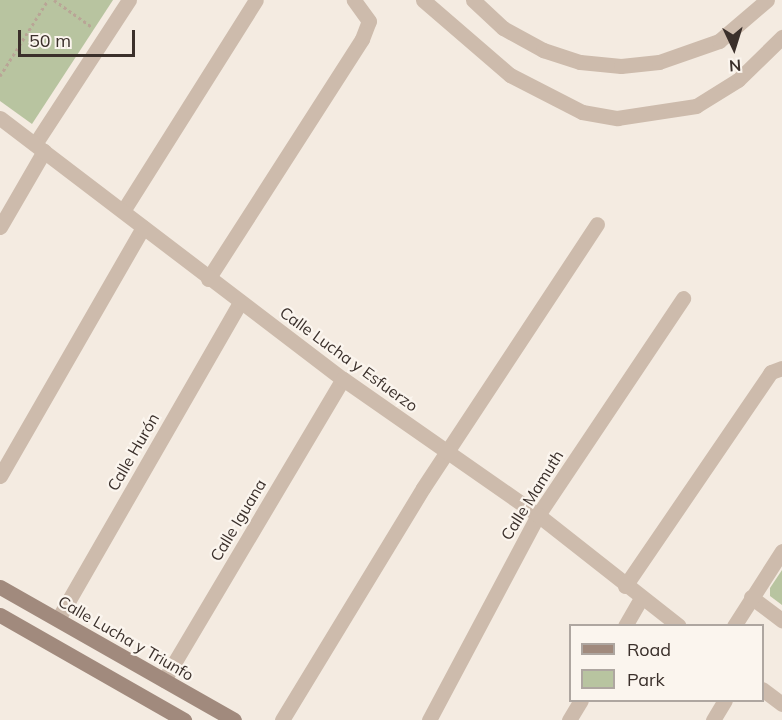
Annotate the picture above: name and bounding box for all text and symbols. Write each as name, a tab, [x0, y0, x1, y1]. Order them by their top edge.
scale bar	[21, 18, 138, 56]
north arrow	[704, 18, 764, 78]
text: 50 m	[29, 29, 71, 52]
text: N	[729, 56, 742, 76]
street label: Calle Lucha y Esfuerzo	[276, 302, 422, 416]
street label: Calle Hurón	[103, 410, 163, 494]
street label: Calle Mamuth	[497, 447, 567, 543]
street label: Calle Iguana	[206, 475, 270, 565]
street label: Calle Lucha y Triunfo	[55, 591, 197, 685]
legend	[569, 624, 764, 702]
text: Road	[627, 638, 671, 661]
text: Park	[627, 668, 665, 691]

